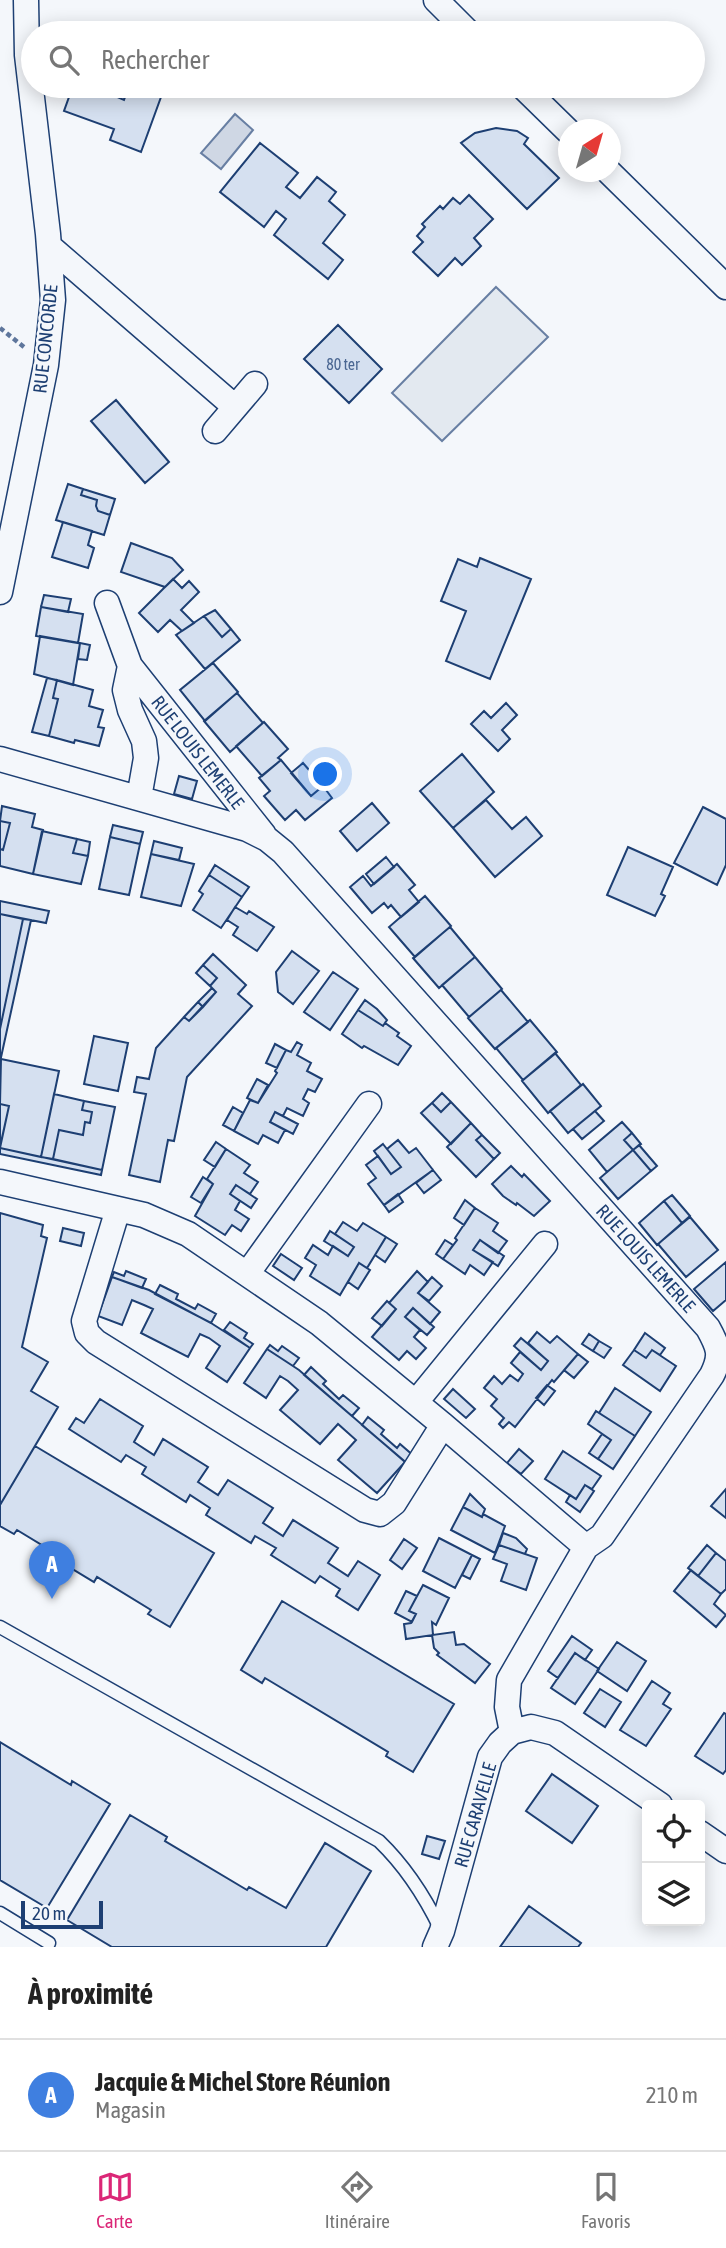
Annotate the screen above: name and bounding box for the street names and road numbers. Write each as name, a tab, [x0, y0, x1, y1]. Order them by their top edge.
street label: RUE CONCORDE	[28, 283, 62, 395]
street label: RUE LOUIS LEMERLE	[147, 691, 249, 813]
street label: RUE LOUIS LEMERLE	[592, 1200, 700, 1316]
street label: RUE CARAVELLE	[450, 1760, 500, 1870]

